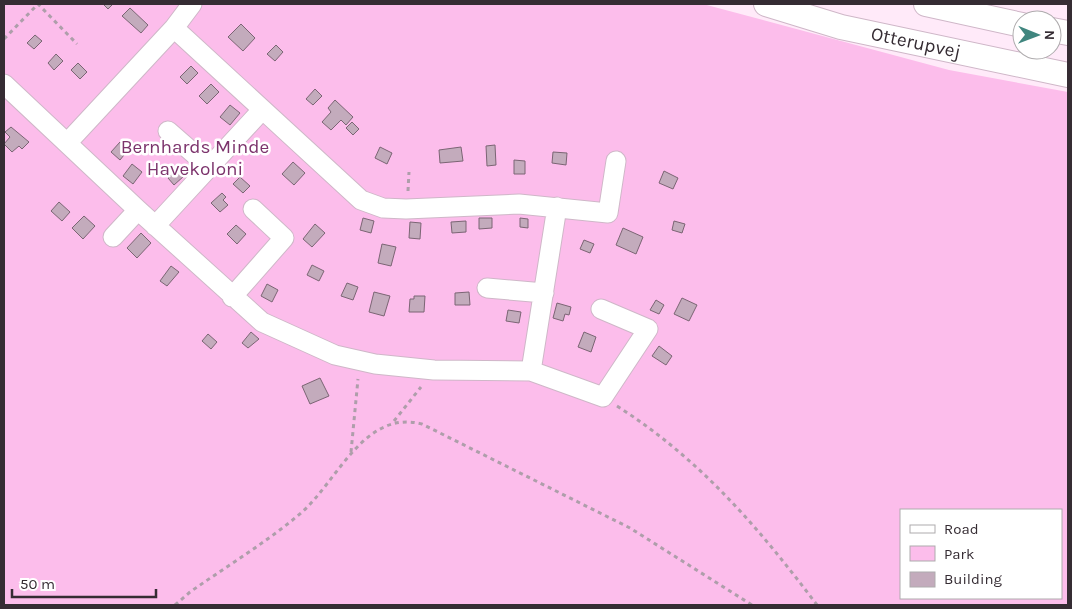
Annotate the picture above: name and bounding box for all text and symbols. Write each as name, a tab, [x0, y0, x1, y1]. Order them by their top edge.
north arrow	[1012, 10, 1062, 60]
street label: Otterupvej	[869, 23, 963, 63]
text: N	[1041, 30, 1058, 40]
park label: Bernhards Minde Havekoloni	[121, 136, 269, 180]
legend	[900, 509, 1062, 599]
text: Road	[944, 520, 979, 538]
text: Park	[944, 545, 974, 563]
scale bar	[12, 566, 156, 598]
text: Building	[944, 570, 1002, 588]
text: 50 m	[20, 575, 55, 593]

